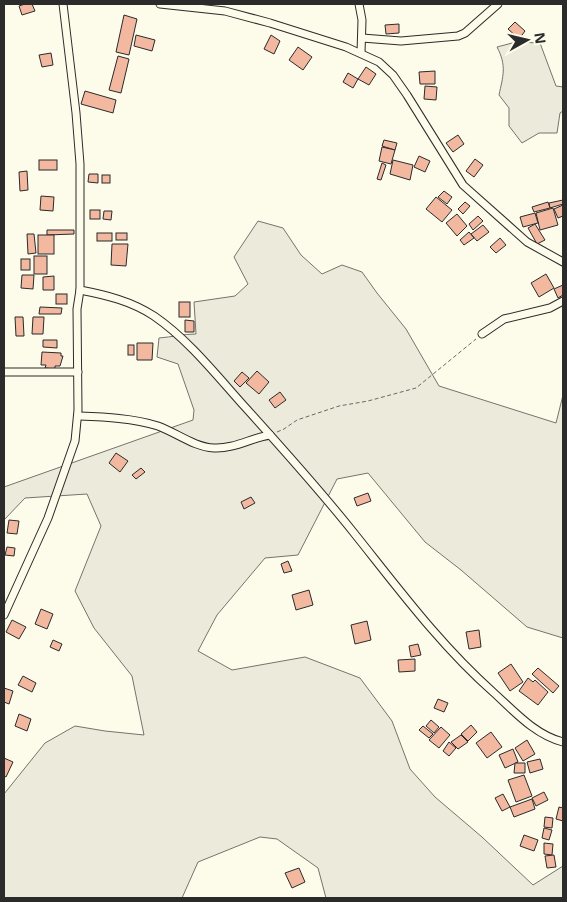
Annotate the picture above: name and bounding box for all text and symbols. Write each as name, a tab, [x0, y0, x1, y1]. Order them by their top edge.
north arrow	[502, 15, 552, 65]
text: N	[530, 31, 551, 45]

